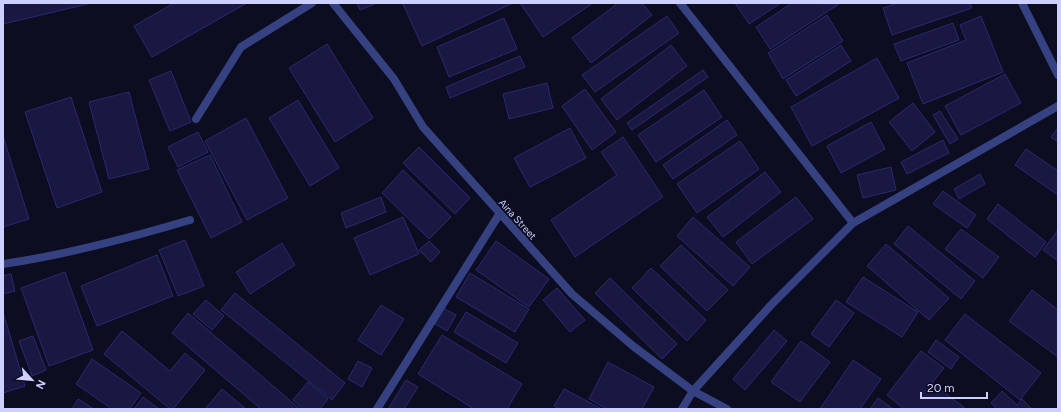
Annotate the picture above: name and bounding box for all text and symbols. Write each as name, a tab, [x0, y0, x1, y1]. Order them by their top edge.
street label: Aina Street	[496, 196, 539, 243]
north arrow	[12, 360, 52, 400]
scale bar	[921, 374, 987, 400]
text: N	[33, 378, 48, 391]
text: 20 m	[927, 381, 955, 395]

